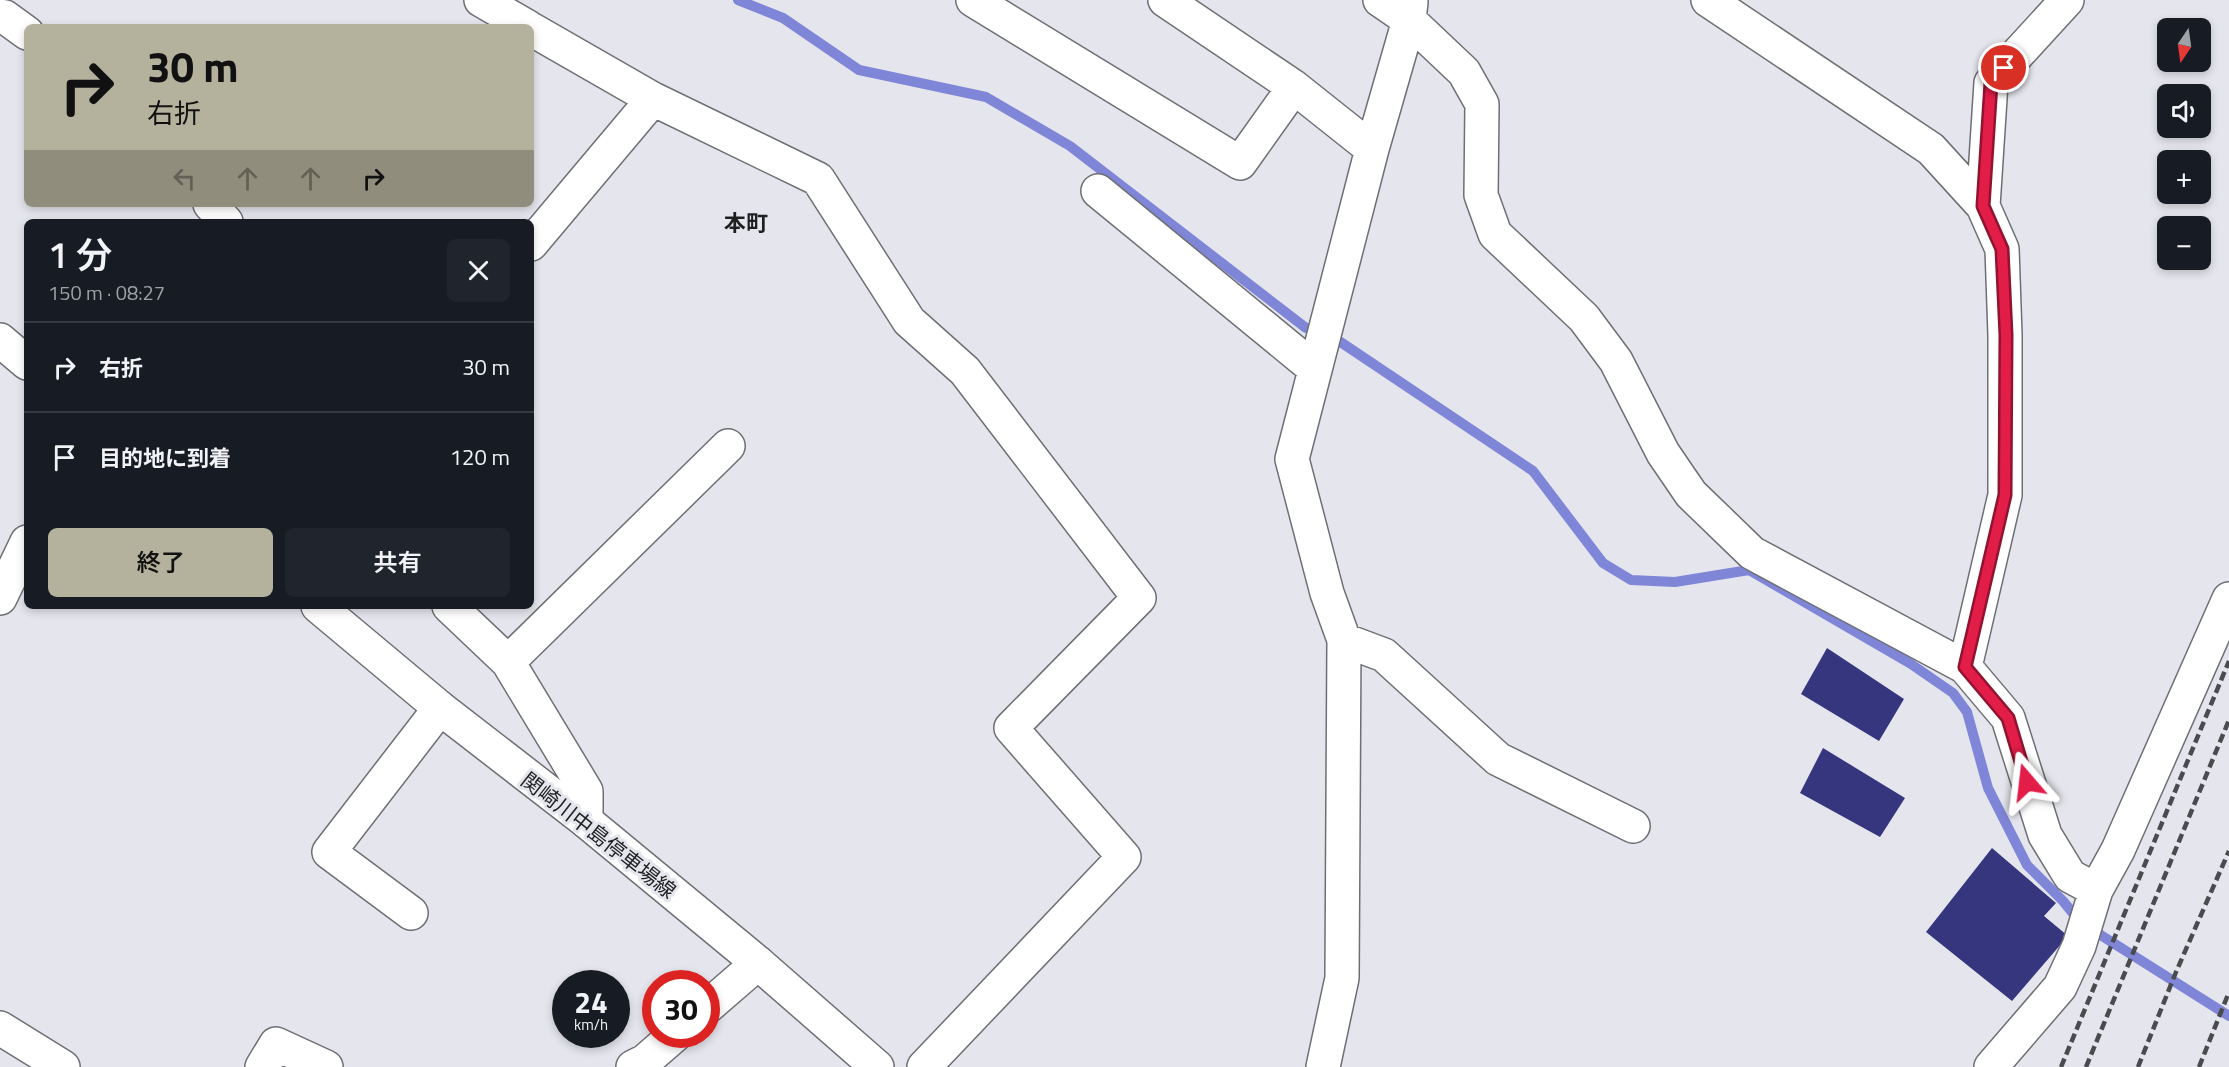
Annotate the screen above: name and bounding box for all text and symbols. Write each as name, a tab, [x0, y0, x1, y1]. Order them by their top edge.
north arrow	[2157, 18, 2211, 72]
map controls	[2157, 18, 2211, 270]
text: 30 m	[147, 34, 239, 98]
pin	[1978, 42, 2029, 93]
icon: right	[48, 48, 126, 126]
icon: arrive	[1987, 51, 2020, 84]
button: sound	[2157, 84, 2211, 138]
text: 右折	[147, 92, 201, 133]
button: +	[2157, 150, 2211, 204]
icon: left	[168, 162, 201, 195]
icon: ahead	[231, 162, 264, 195]
icon: ahead	[294, 162, 327, 195]
icon: right	[357, 162, 390, 195]
district label: 本町	[724, 206, 768, 240]
button: −	[2157, 216, 2211, 270]
text: 1 分	[48, 227, 112, 282]
button: close	[447, 239, 510, 302]
text: 150 m · 08:27	[48, 277, 165, 308]
text: 30 m	[462, 350, 510, 384]
icon: right	[48, 351, 81, 384]
text: 右折	[99, 351, 143, 385]
text: 120 m	[450, 440, 510, 474]
icon: arrive	[48, 441, 81, 474]
text: 目的地に到着	[99, 441, 231, 475]
button: 終了	[48, 528, 273, 597]
button: 共有	[285, 528, 510, 597]
position arrow	[1995, 750, 2059, 814]
street label: 関崎川中島停車場線	[515, 764, 683, 906]
speed limit sign: 30	[642, 970, 720, 1048]
text: 24	[574, 979, 608, 1025]
text: km/h	[574, 1013, 608, 1036]

